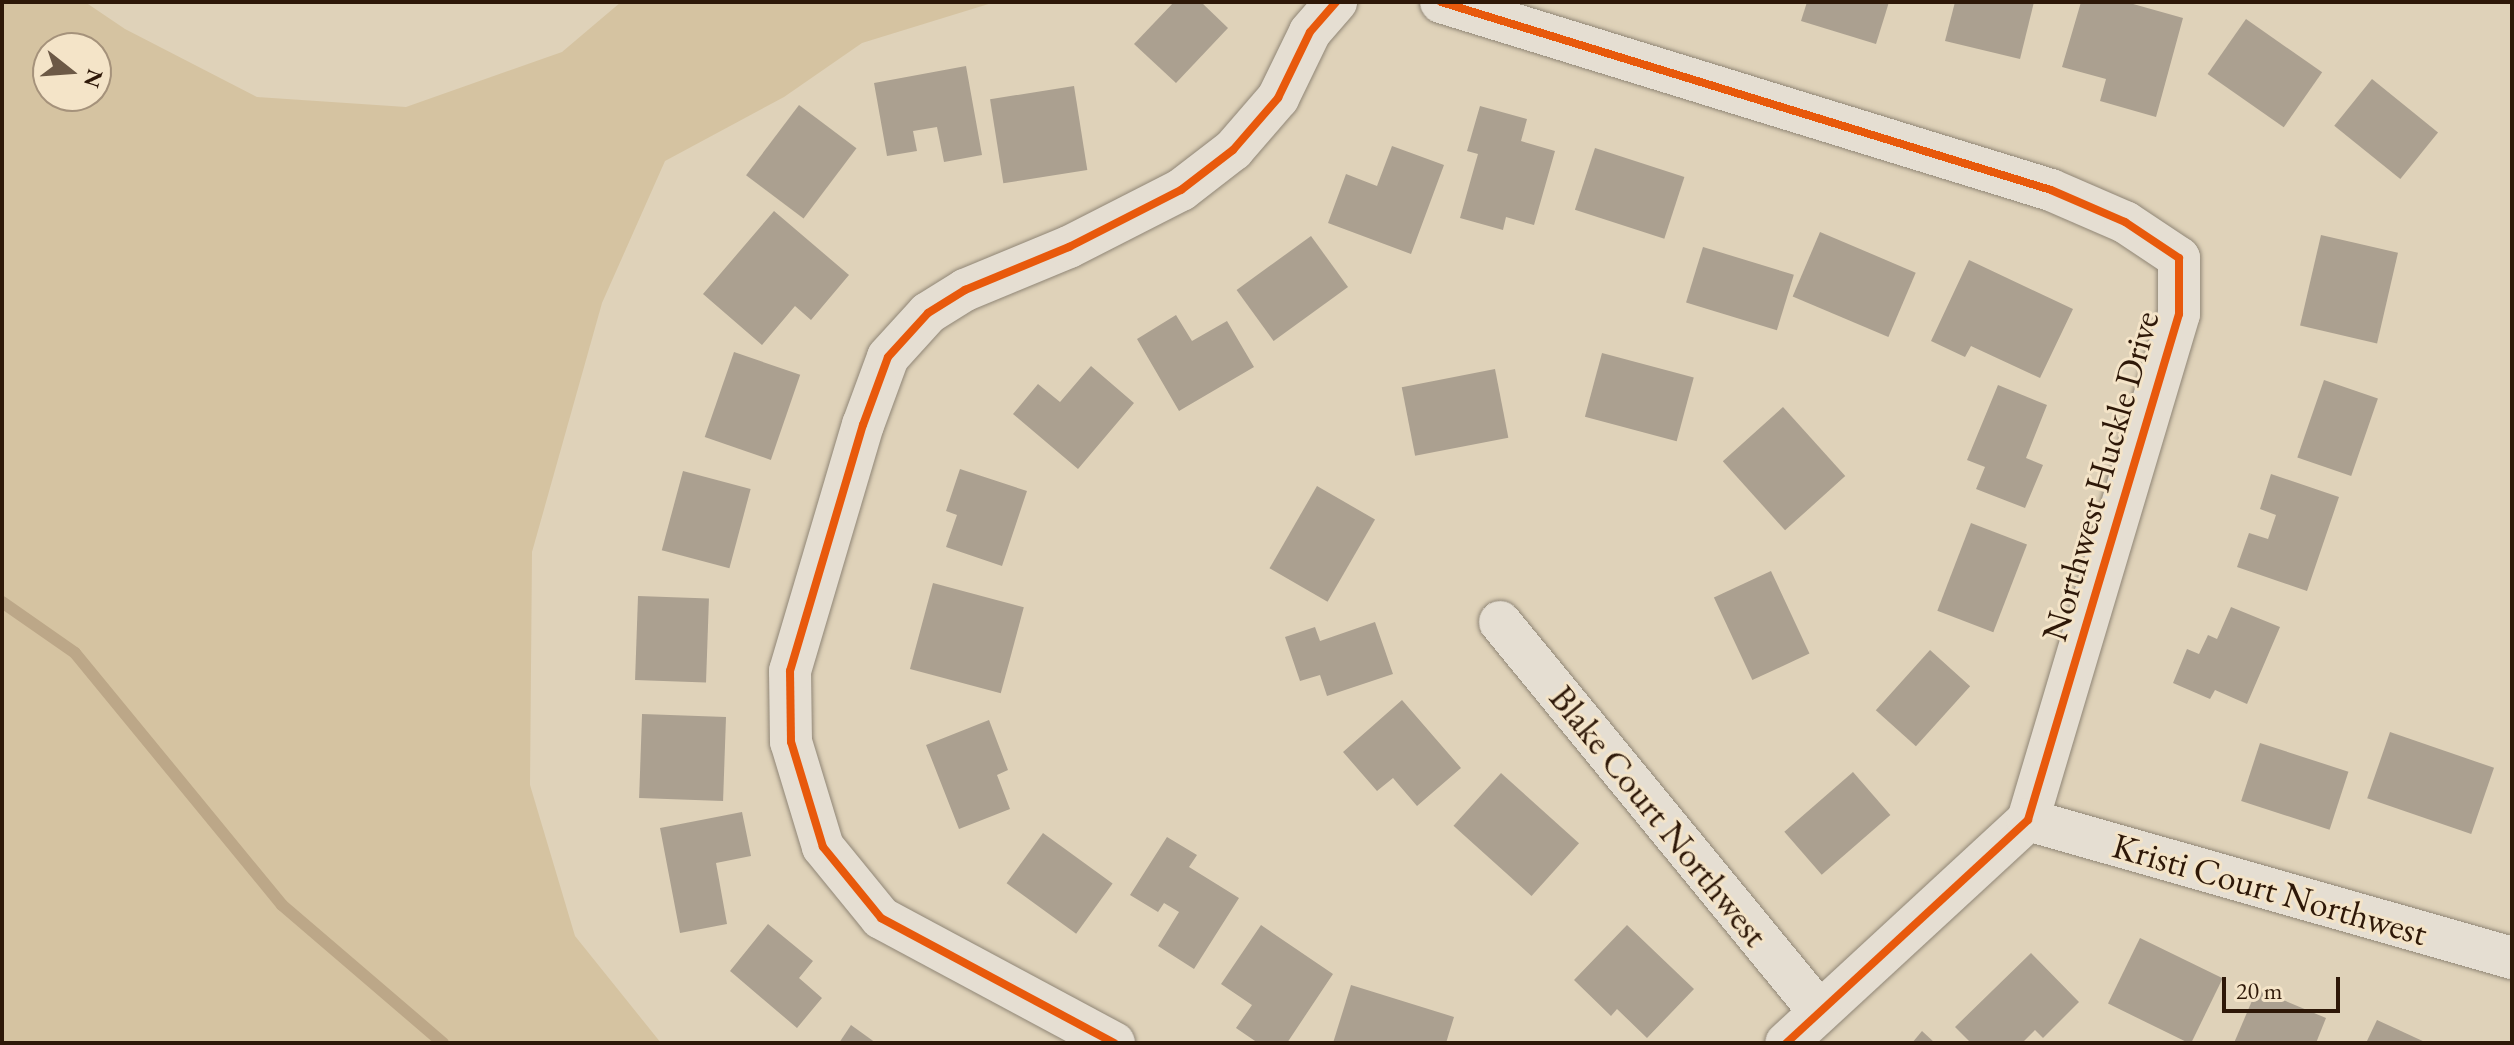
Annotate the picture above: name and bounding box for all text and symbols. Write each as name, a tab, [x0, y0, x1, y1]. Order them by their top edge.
north arrow	[32, 32, 112, 112]
text: N	[77, 66, 110, 91]
street label: Northwest Huckle Drive	[2032, 306, 2168, 646]
street label: Blake Court Northwest	[1541, 677, 1777, 955]
street label: Kristi Court Northwest	[2108, 823, 2432, 955]
scale bar	[2226, 961, 2344, 1011]
text: 20 m	[2236, 975, 2283, 1006]

